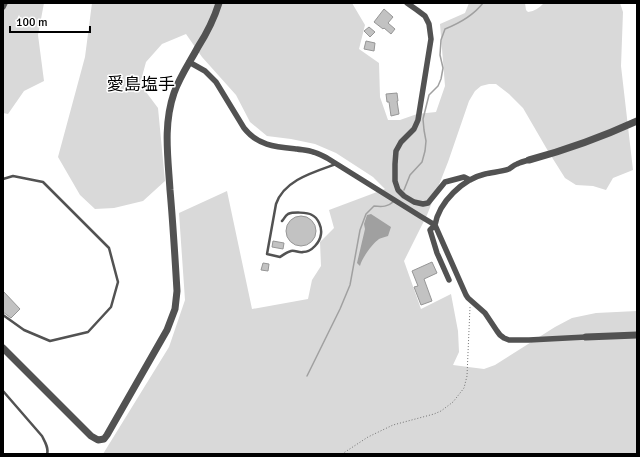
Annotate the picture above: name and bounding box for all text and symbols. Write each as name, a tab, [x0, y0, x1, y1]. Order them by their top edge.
scale bar	[10, 8, 90, 34]
text: 100 m	[16, 15, 48, 30]
district label: 愛島塩手	[107, 74, 175, 95]

